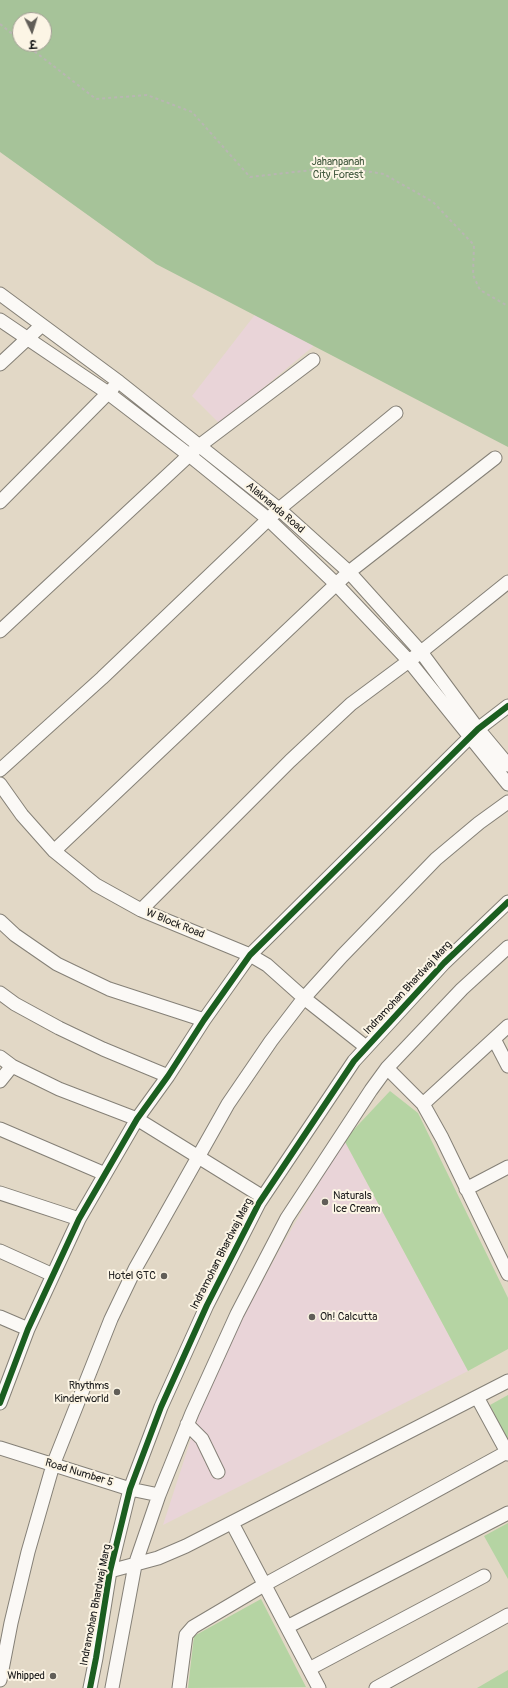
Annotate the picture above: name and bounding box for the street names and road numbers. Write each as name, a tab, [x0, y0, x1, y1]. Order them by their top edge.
street label: Alaknanda Road	[243, 480, 307, 536]
street label: W Block Road	[144, 906, 206, 942]
street label: Indramohan Bhardwaj Marg	[361, 938, 455, 1038]
street label: Indramohan Bhardwaj Marg	[188, 1196, 256, 1312]
street label: Road Number 5	[43, 1456, 115, 1490]
street label: Indramohan Bhardwaj Marg	[78, 1543, 114, 1667]

